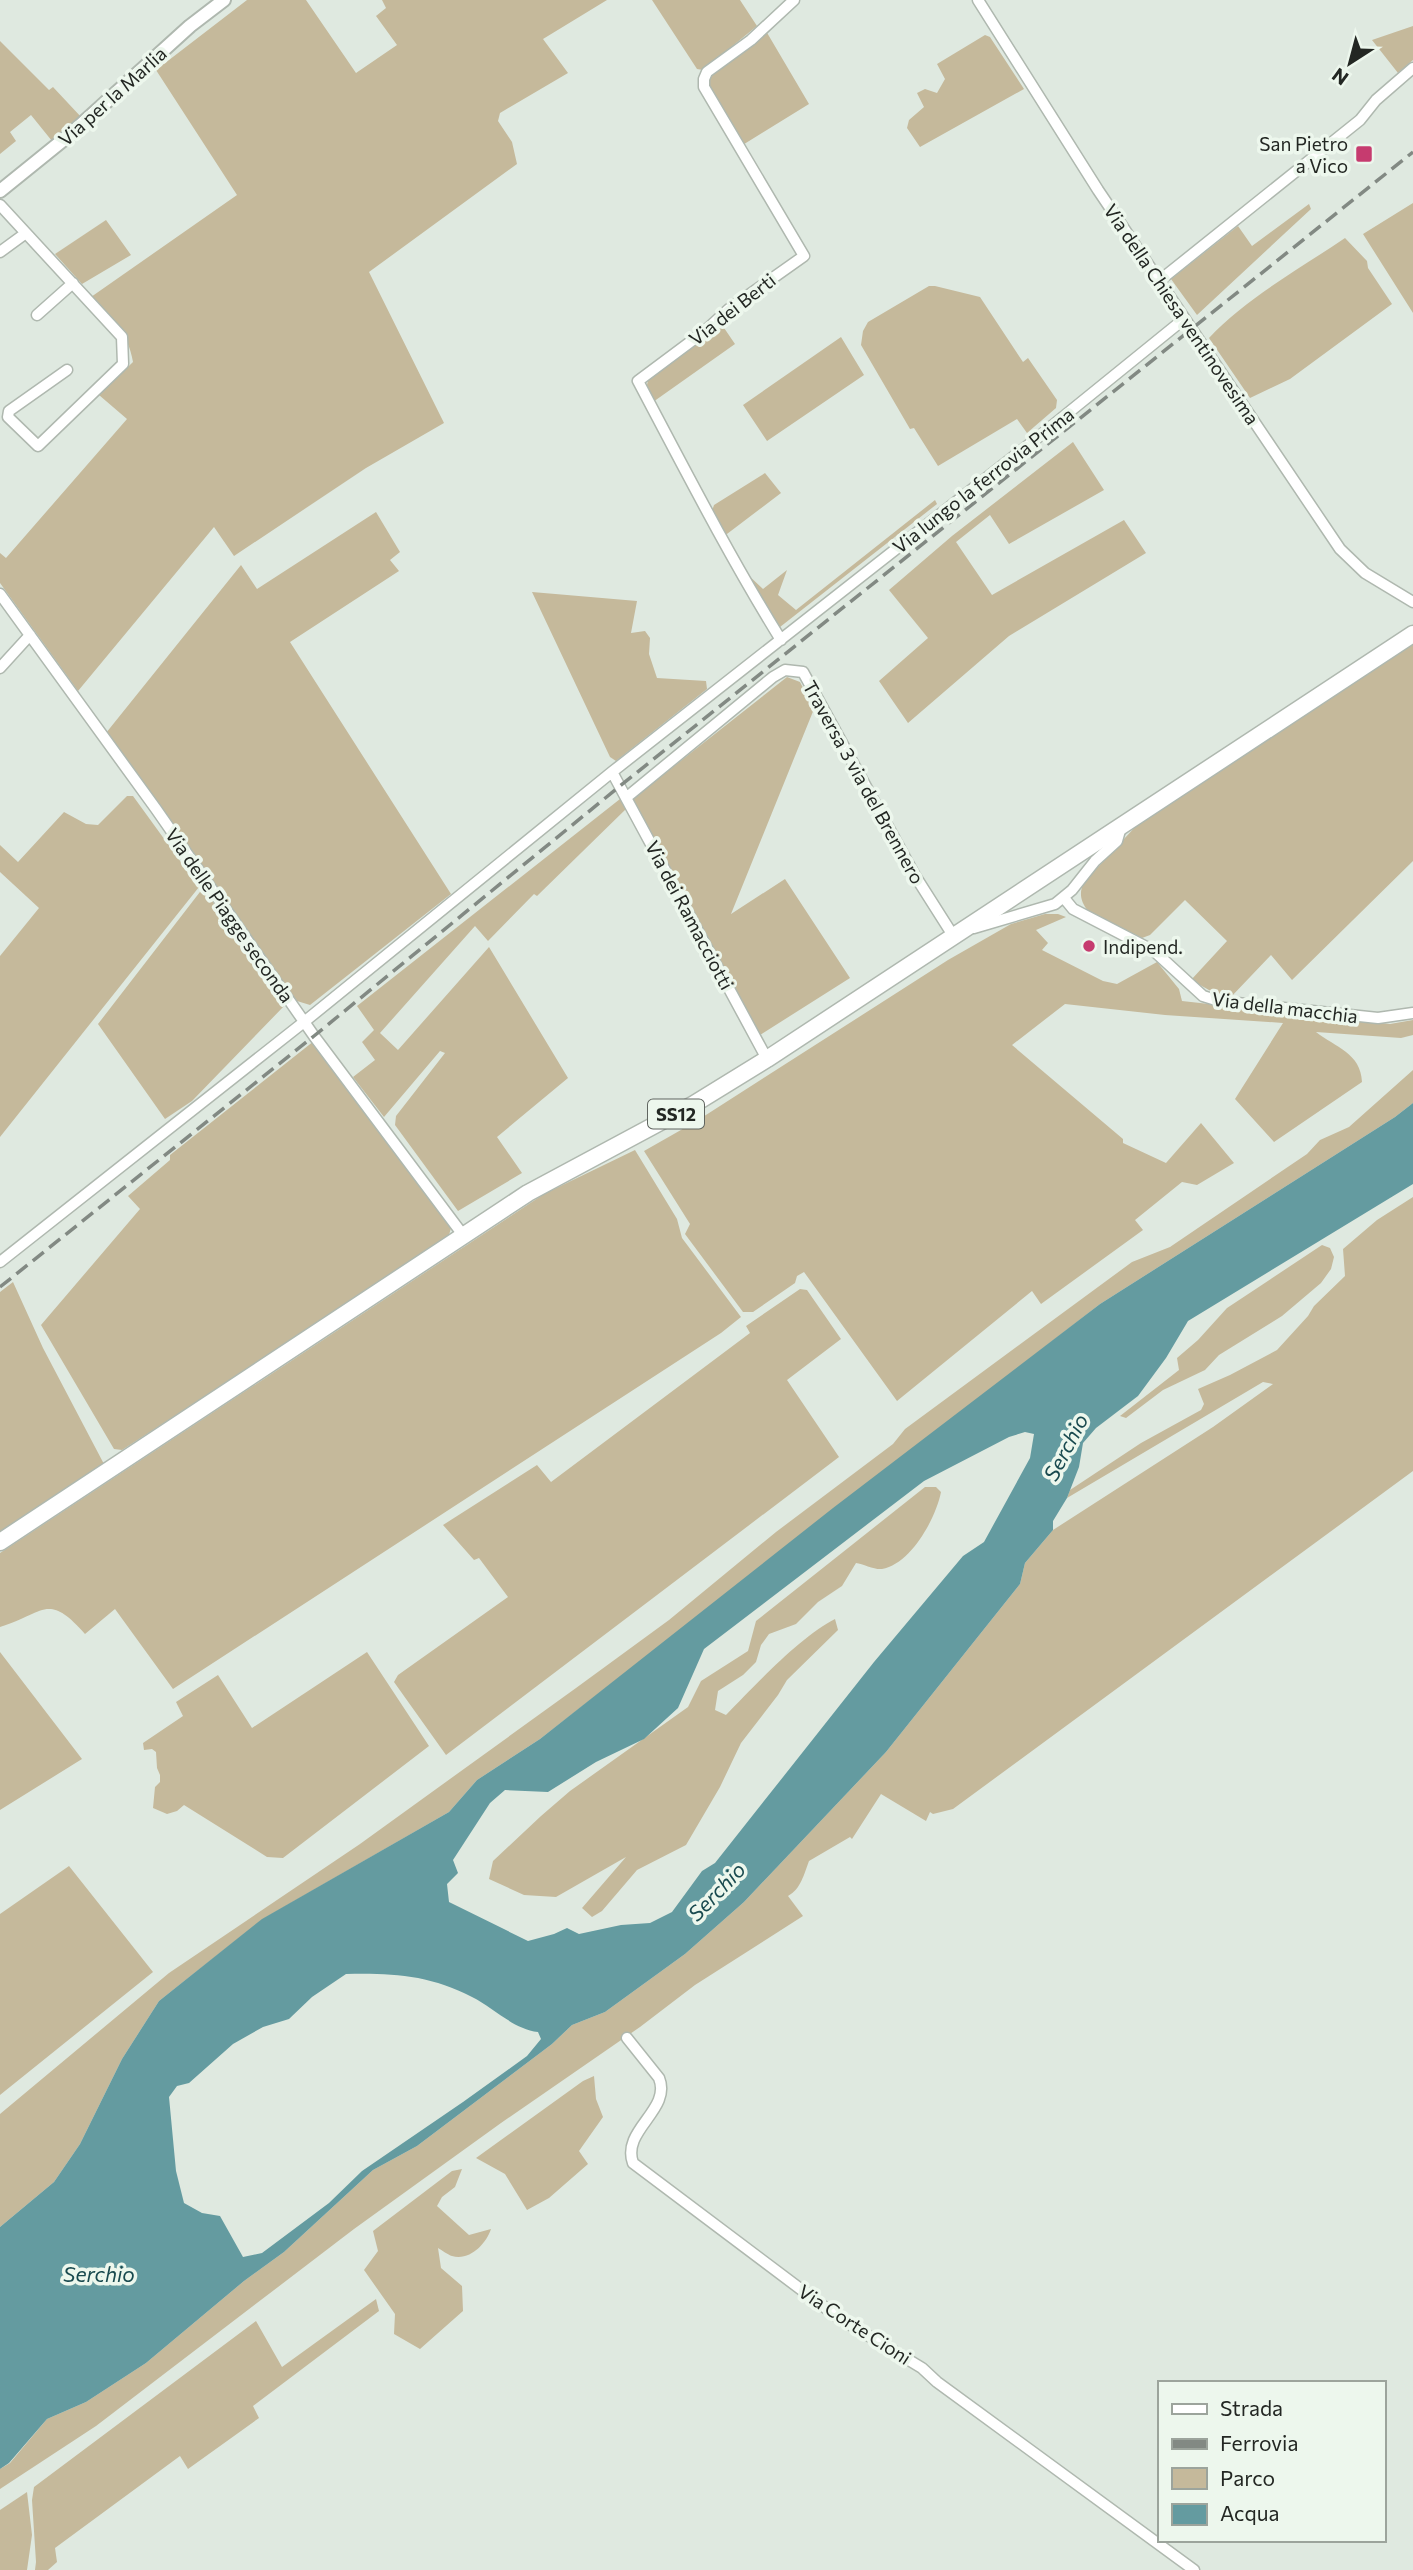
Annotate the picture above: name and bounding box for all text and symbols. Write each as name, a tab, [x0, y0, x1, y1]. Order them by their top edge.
north arrow	[1315, 28, 1385, 98]
street label: Via per la Marlia	[53, 41, 171, 151]
text: N	[1327, 64, 1352, 91]
place label: San Pietro a Vico	[1259, 132, 1348, 177]
marker: San Pietro a Vico	[1354, 144, 1374, 164]
street label: Via della Chiesa ventinovesima	[1099, 199, 1265, 429]
street label: Via dei Berti	[684, 268, 780, 350]
street label: Via lungo la ferrovia Prima	[888, 402, 1078, 558]
street label: Traversa 3 via del Brennero	[798, 676, 930, 888]
street label: Via delle Piagge seconda	[161, 823, 299, 1007]
street label: Via dei Ramacciotti	[641, 837, 739, 993]
place label: Indipend.	[1103, 935, 1183, 958]
marker: Indipend.	[1081, 938, 1097, 954]
street label: Via della macchia	[1211, 987, 1359, 1027]
road number: SS12	[648, 1100, 704, 1128]
water label: Serchio	[1038, 1409, 1092, 1485]
water label: Serchio	[682, 1856, 750, 1926]
water label: Serchio	[63, 2261, 135, 2286]
street label: Via Corte Cioni	[794, 2279, 916, 2369]
legend	[1158, 2381, 1385, 2542]
text: Strada	[1220, 2395, 1283, 2420]
text: Ferrovia	[1220, 2430, 1298, 2455]
text: Parco	[1220, 2465, 1275, 2490]
text: Acqua	[1220, 2500, 1279, 2525]

